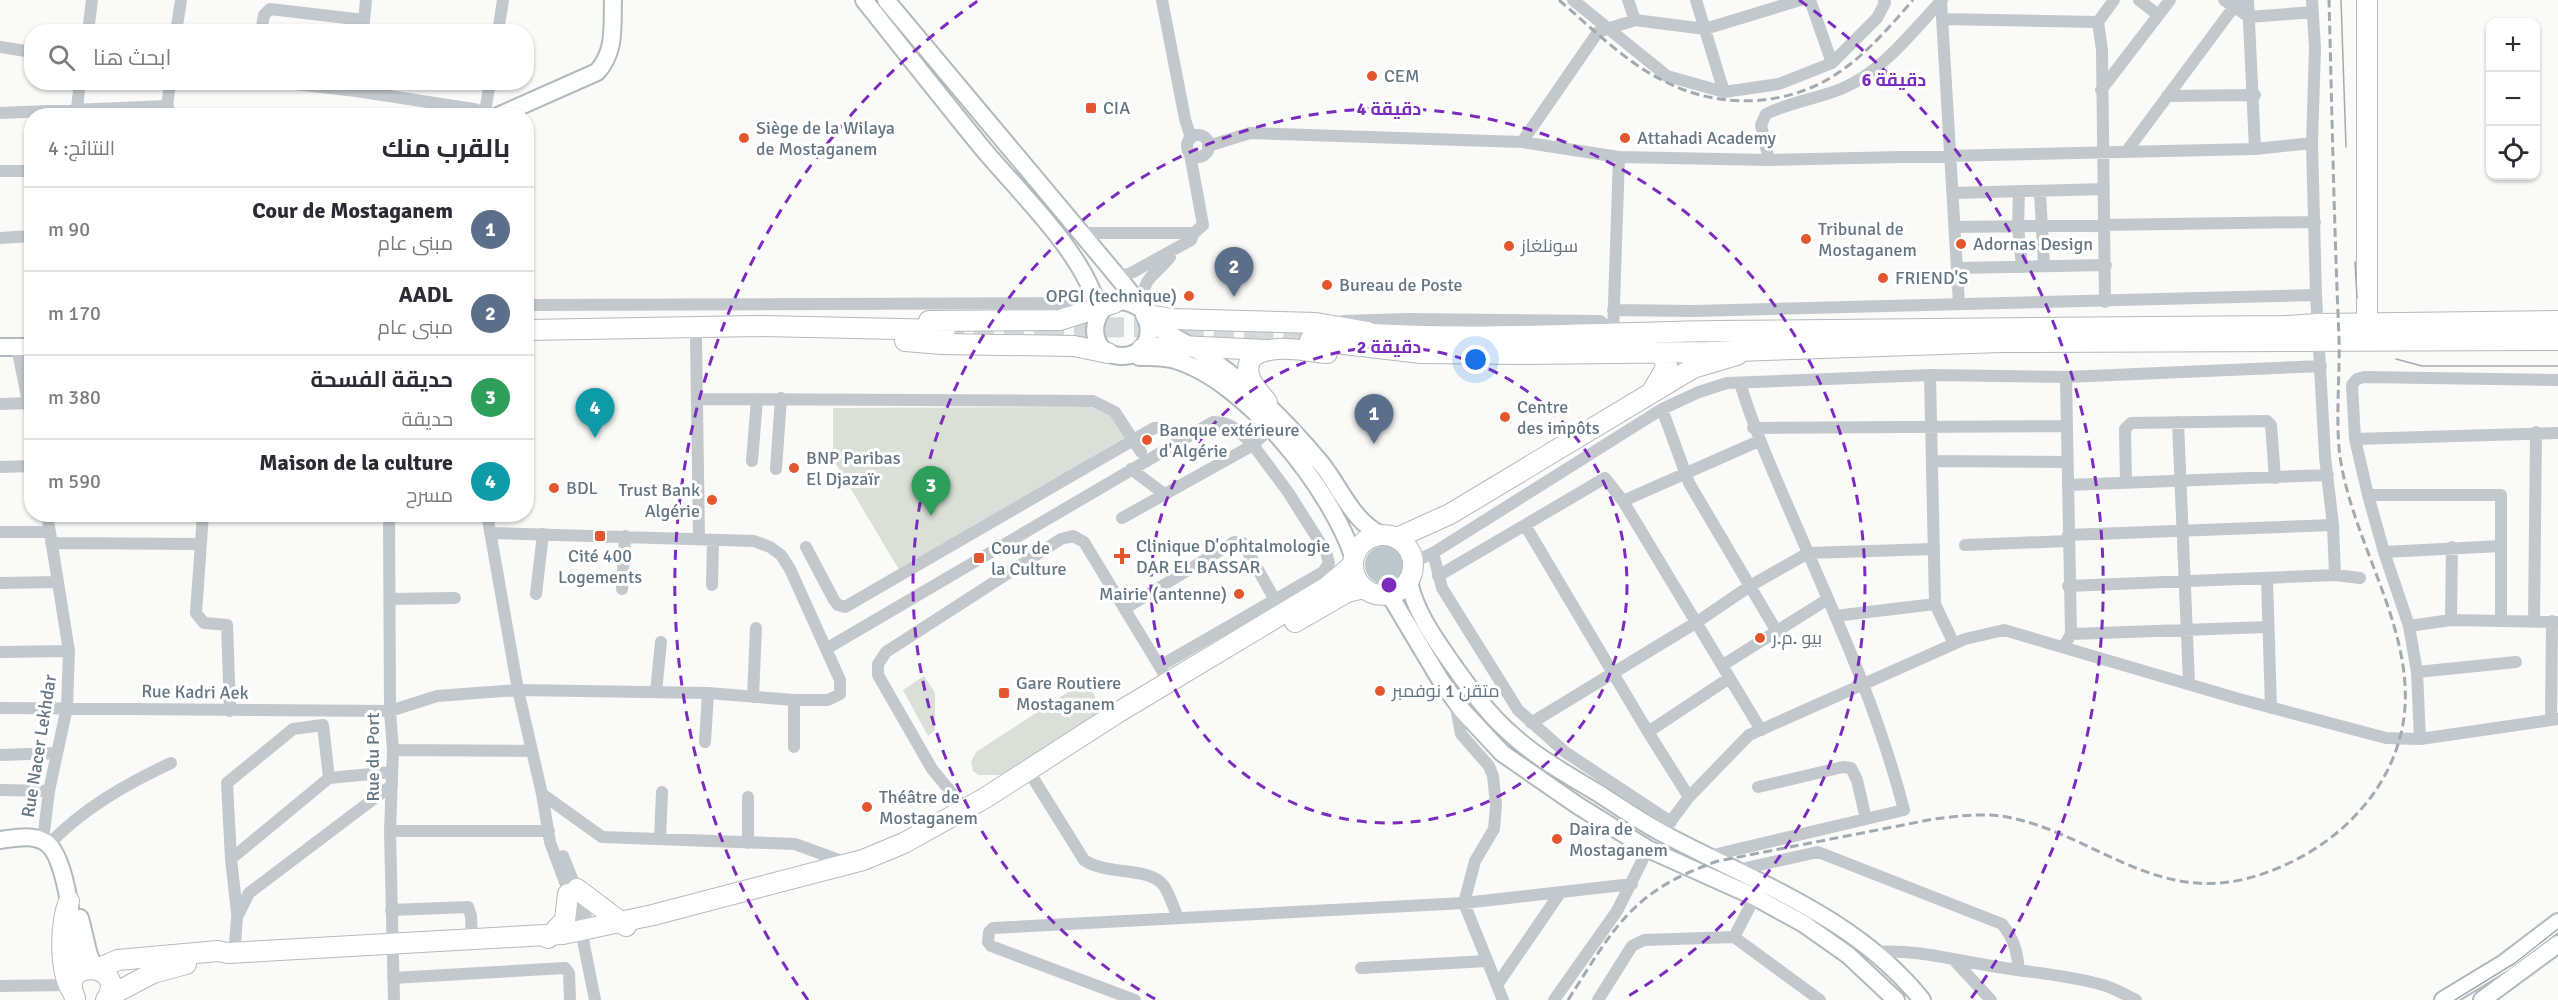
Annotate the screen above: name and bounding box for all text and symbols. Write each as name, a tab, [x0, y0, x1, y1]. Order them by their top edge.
map controls	[2486, 18, 2540, 180]
button: +	[2486, 18, 2540, 72]
search box	[24, 24, 534, 90]
icon: search	[45, 41, 78, 74]
text: ابحث هنا	[93, 44, 171, 71]
place label: CEM	[1384, 65, 1420, 87]
marker: CEM	[1365, 69, 1379, 83]
text: 6 دقيقة	[1862, 69, 1926, 91]
button: −	[2486, 72, 2540, 126]
place label: CIA	[1103, 97, 1130, 119]
text: 4 دقيقة	[1357, 98, 1421, 120]
marker: CIA	[1084, 101, 1098, 115]
place label: Siège de la Wilaya de Mostaganem	[756, 117, 895, 160]
button: locate	[2486, 126, 2540, 180]
place label: Attahadi Academy	[1637, 127, 1777, 149]
marker: Siège de la Wilaya de Mostaganem	[737, 131, 751, 145]
marker: Attahadi Academy	[1618, 131, 1632, 145]
text: بالقرب منك	[382, 133, 510, 165]
text: النتائج: 4	[48, 136, 115, 161]
text: Cour de Mostaganem	[252, 197, 453, 224]
text: 90 m	[48, 217, 90, 242]
text: 1	[485, 217, 496, 242]
place label: Tribunal de Mostaganem	[1818, 218, 1917, 261]
text: مبنى عام	[377, 231, 453, 256]
marker: Tribunal de Mostaganem	[1799, 232, 1813, 246]
place label: Adornas Design	[1973, 233, 2093, 255]
place label: سونلغاز	[1520, 235, 1578, 257]
marker: Adornas Design	[1954, 237, 1968, 251]
marker: سونلغاز	[1502, 239, 1516, 253]
pin: 2	[1214, 248, 1254, 297]
place label: FRIEND'S	[1895, 267, 1968, 289]
marker: FRIEND'S	[1876, 271, 1890, 285]
place label: Bureau de Poste	[1339, 274, 1463, 296]
marker: Bureau de Poste	[1320, 278, 1334, 292]
text: AADL	[399, 281, 453, 308]
place label: OPGI (technique)	[1046, 285, 1177, 307]
marker: OPGI (technique)	[1182, 289, 1196, 303]
text: 170 m	[48, 301, 101, 326]
text: 2	[485, 301, 496, 326]
text: مبنى عام	[377, 315, 453, 340]
text: 2 دقيقة	[1357, 336, 1421, 358]
your location	[1461, 345, 1490, 374]
text: حديقة الفسحة	[310, 366, 453, 393]
text: 380 m	[48, 385, 101, 410]
text: 3	[485, 385, 496, 410]
pin: 4	[576, 388, 614, 438]
pin: 1	[1354, 394, 1394, 444]
place label: Centre des impôts	[1517, 396, 1600, 439]
text: حديقة	[402, 407, 453, 432]
marker: Centre des impôts	[1498, 410, 1512, 424]
place label: Banque extérieure d'Algérie	[1159, 419, 1300, 462]
marker: Banque extérieure d'Algérie	[1140, 433, 1154, 447]
place label: BNP Paribas El Djazaïr	[806, 447, 901, 490]
text: Maison de la culture	[259, 449, 453, 476]
marker: BNP Paribas El Djazaïr	[787, 461, 801, 475]
pin: 3	[912, 466, 950, 516]
text: 590 m	[48, 469, 101, 494]
text: 4	[485, 469, 496, 494]
place label: BDL	[566, 477, 598, 499]
place label: Trust Bank Algérie	[619, 479, 700, 522]
marker: BDL	[547, 481, 561, 495]
text: مسرح	[406, 483, 453, 508]
marker: Trust Bank Algérie	[705, 493, 719, 507]
marker: Cité 400 Logements	[593, 529, 607, 543]
place label: Clinique D'ophtalmologie DAR EL BASSAR	[1136, 535, 1330, 578]
place label: Cour de la Culture	[991, 537, 1066, 580]
place label: Cité 400 Logements	[558, 545, 642, 588]
marker: Clinique D'ophtalmologie DAR EL BASSAR	[1113, 547, 1131, 565]
marker: Cour de la Culture	[972, 551, 986, 565]
centre of rings	[1379, 575, 1399, 595]
place label: Mairie (antenne)	[1099, 583, 1227, 605]
marker: Mairie (antenne)	[1232, 587, 1246, 601]
place label: بيو .م.ر	[1771, 627, 1822, 650]
marker: بيو .م.ر	[1753, 631, 1767, 645]
place label: Gare Routiere Mostaganem	[1016, 672, 1121, 715]
street label: Rue Nacer Lekhdar	[17, 673, 61, 819]
street label: Rue Kadri Aek	[141, 680, 249, 704]
place label: متقن 1 نوفمبر	[1391, 680, 1500, 702]
marker: متقن 1 نوفمبر	[1373, 684, 1387, 698]
marker: Gare Routiere Mostaganem	[997, 686, 1011, 700]
street label: Rue du Port	[362, 713, 384, 801]
place label: Théâtre de Mostaganem	[879, 786, 978, 829]
marker: Théâtre de Mostaganem	[860, 800, 874, 814]
place label: Daira de Mostaganem	[1569, 818, 1668, 861]
marker: Daira de Mostaganem	[1550, 832, 1564, 846]

